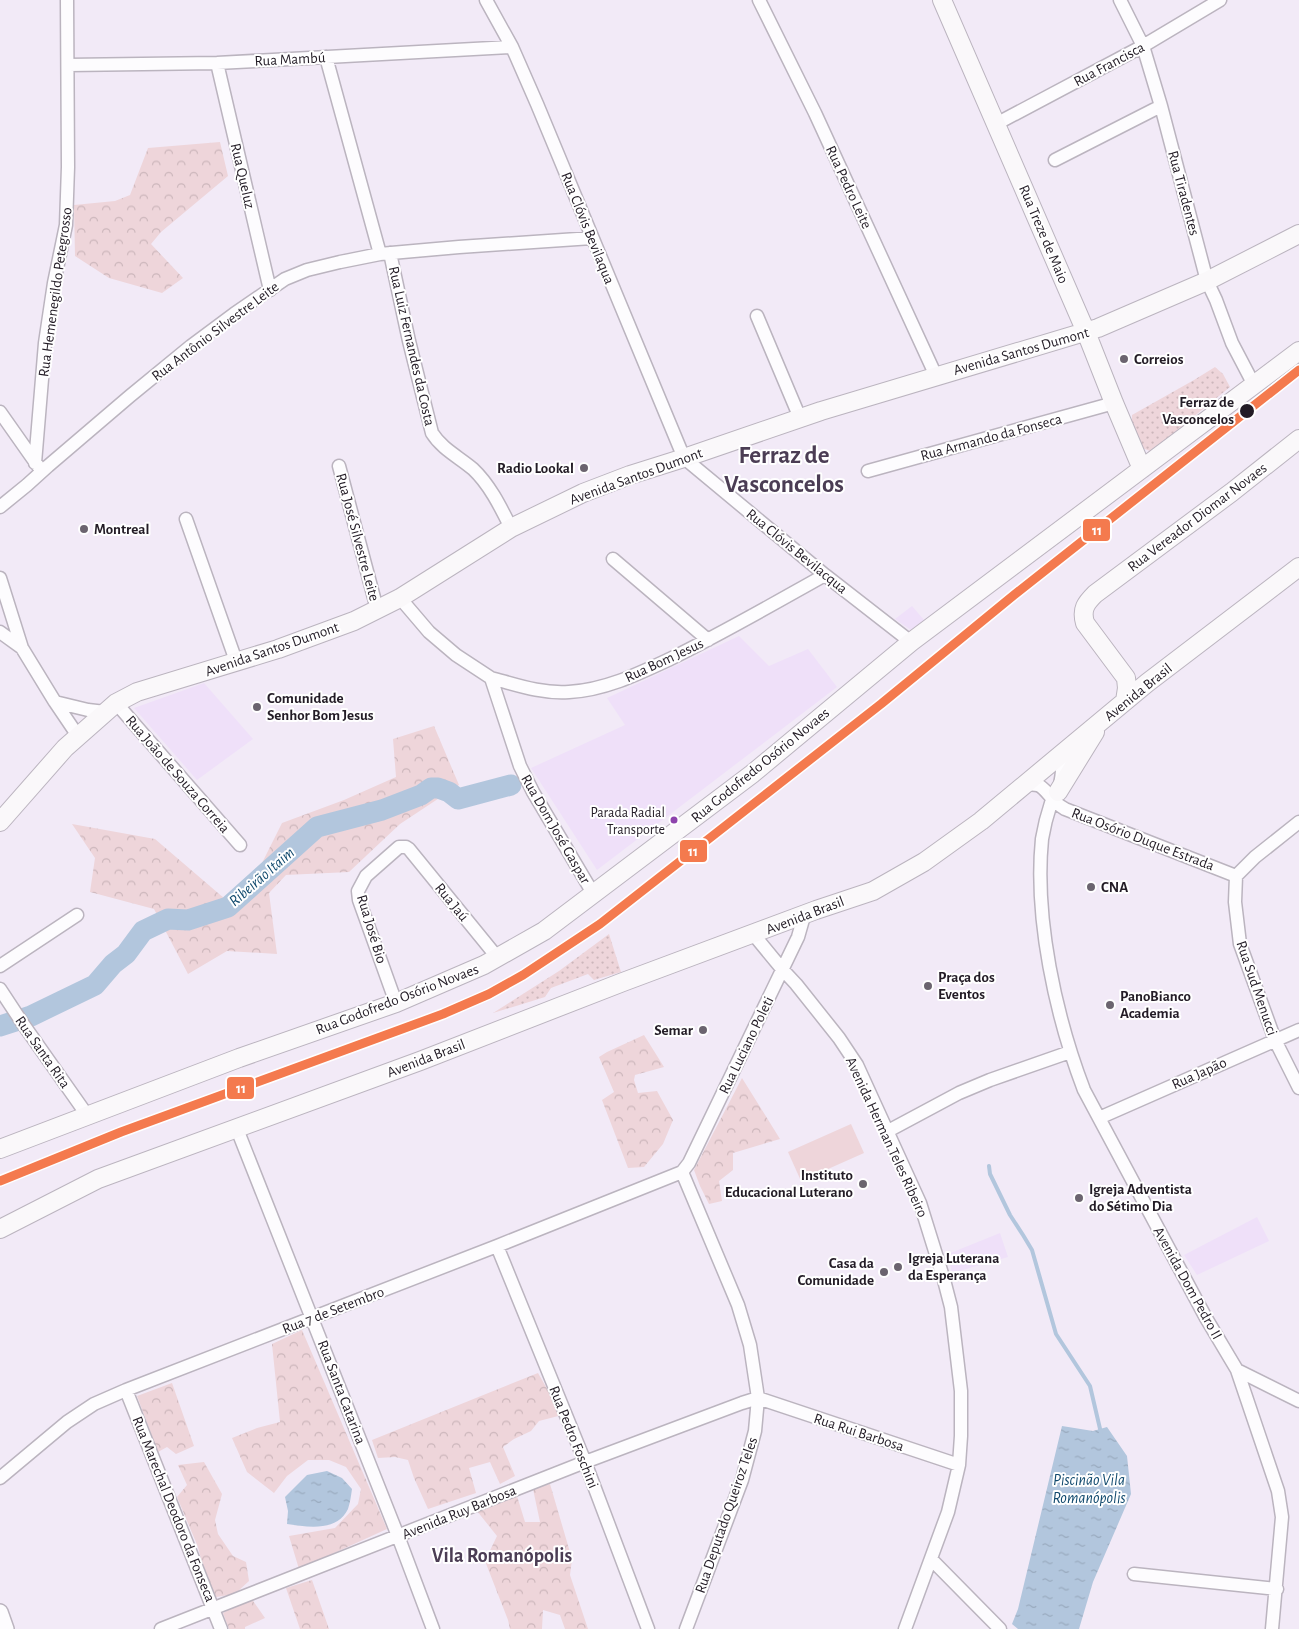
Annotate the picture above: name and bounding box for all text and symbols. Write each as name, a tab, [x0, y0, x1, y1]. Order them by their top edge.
street label: Rua Francisca	[1071, 40, 1147, 89]
street label: Rua Mambú	[254, 50, 326, 69]
street label: Rua Queluz	[228, 142, 257, 210]
street label: Rua Pedro Leite	[823, 143, 874, 231]
street label: Rua Tiradentes	[1165, 149, 1202, 237]
street label: Rua Clóvis Bevilaqua	[558, 170, 617, 286]
street label: Rua Treze de Maio	[1016, 183, 1071, 286]
street label: Rua Hemenegildo Petegrosso	[36, 206, 75, 378]
street label: Rua Luiz Fernandes da Costa	[386, 265, 437, 427]
street label: Rua Antônio Silvestre Leite	[149, 279, 282, 384]
street label: Avenida Santos Dumont	[952, 325, 1091, 378]
place label: Correios	[1134, 352, 1184, 367]
marker: Correios	[1118, 353, 1130, 365]
place label: Ferraz de Vasconcelos	[1162, 395, 1234, 427]
marker: Ferraz de Vasconcelos	[1238, 402, 1256, 420]
street label: Rua Armando da Fonseca	[919, 411, 1064, 464]
district label: Ferraz de Vasconcelos	[724, 443, 844, 497]
street label: Avenida Santos Dumont	[568, 445, 705, 507]
street label: Rua Vereador Diomar Novaes	[1125, 460, 1270, 575]
place label: Radio Lookal	[497, 461, 574, 476]
marker: Radio Lookal	[578, 462, 590, 474]
street label: Rua José Silvestre Leite	[333, 472, 382, 603]
street label: Rua Clóvis Bevilacqua	[743, 506, 850, 597]
line badge: 11	[1082, 518, 1111, 542]
place label: Montreal	[94, 522, 150, 537]
marker: Montreal	[78, 523, 90, 535]
text: 11	[1092, 524, 1102, 538]
street label: Avenida Santos Dumont	[203, 619, 341, 679]
street label: Rua Bom Jesus	[623, 636, 706, 685]
street label: Avenida Brasil	[1102, 661, 1175, 724]
place label: Comunidade Senhor Bom Jesus	[267, 691, 374, 723]
marker: Comunidade Senhor Bom Jesus	[251, 701, 263, 713]
street label: Rua Godofredo Osório Novaes	[688, 705, 832, 826]
street label: Rua João de Souza Correia	[123, 713, 233, 836]
street label: Rua Dom José Gaspar	[518, 772, 593, 887]
street label: Rua Osório Duque Estrada	[1069, 805, 1216, 874]
place label: Parada Radial Transporte	[590, 806, 665, 837]
marker: Parada Radial Transporte	[669, 815, 679, 825]
line badge: 11	[679, 839, 708, 863]
water label: Ribeirão Itaim	[226, 844, 297, 909]
text: 11	[688, 845, 698, 859]
street label: Rua Jaú	[432, 880, 472, 924]
place label: CNA	[1101, 880, 1128, 895]
marker: CNA	[1085, 881, 1097, 893]
street label: Rua José Bio	[354, 893, 389, 965]
street label: Avenida Brasil	[764, 894, 846, 937]
street label: Rua Sud Menucci	[1233, 939, 1280, 1037]
street label: Rua Godofredo Osório Novaes	[314, 961, 481, 1037]
place label: Praça dos Eventos	[938, 970, 995, 1002]
marker: Praça dos Eventos	[922, 980, 934, 992]
place label: PanoBianco Academia	[1120, 989, 1191, 1021]
street label: Rua Luciano Poleti	[716, 994, 776, 1096]
marker: PanoBianco Academia	[1104, 999, 1116, 1011]
street label: Rua Santa Rita	[12, 1013, 73, 1091]
place label: Semar	[654, 1023, 694, 1038]
marker: Semar	[697, 1024, 709, 1036]
street label: Avenida Brasil	[385, 1037, 467, 1080]
street label: Avenida Herman Teles Ribeiro	[843, 1055, 930, 1220]
street label: Rua Japão	[1170, 1055, 1229, 1092]
line badge: 11	[226, 1076, 255, 1100]
text: 11	[236, 1082, 246, 1096]
place label: Instituto Educacional Luterano	[725, 1168, 853, 1200]
marker: Instituto Educacional Luterano	[857, 1178, 869, 1190]
place label: Igreja Adventista do Sétimo Dia	[1089, 1182, 1192, 1214]
marker: Igreja Adventista do Sétimo Dia	[1073, 1192, 1085, 1204]
street label: Avenida Dom Pedro II	[1150, 1225, 1225, 1342]
place label: Igreja Luterana da Esperança	[908, 1251, 999, 1283]
place label: Casa da Comunidade	[797, 1256, 874, 1288]
marker: Igreja Luterana da Esperança	[892, 1261, 904, 1273]
marker: Casa da Comunidade	[878, 1266, 890, 1278]
street label: Rua 7 de Setembro	[280, 1284, 386, 1337]
street label: Rua Santa Catarina	[315, 1338, 368, 1446]
street label: Rua Pedro Foschini	[546, 1384, 601, 1491]
street label: Rua Rui Barbosa	[812, 1411, 906, 1454]
street label: Rua Marechal Deodoro da Fonseca	[129, 1414, 218, 1604]
street label: Rua Deputado Queiroz Teles	[693, 1435, 760, 1595]
water label: Piscinão Vila Romanópolis	[1052, 1472, 1126, 1507]
street label: Avenida Ruy Barbosa	[400, 1483, 518, 1542]
district label: Vila Romanópolis	[432, 1546, 572, 1566]

